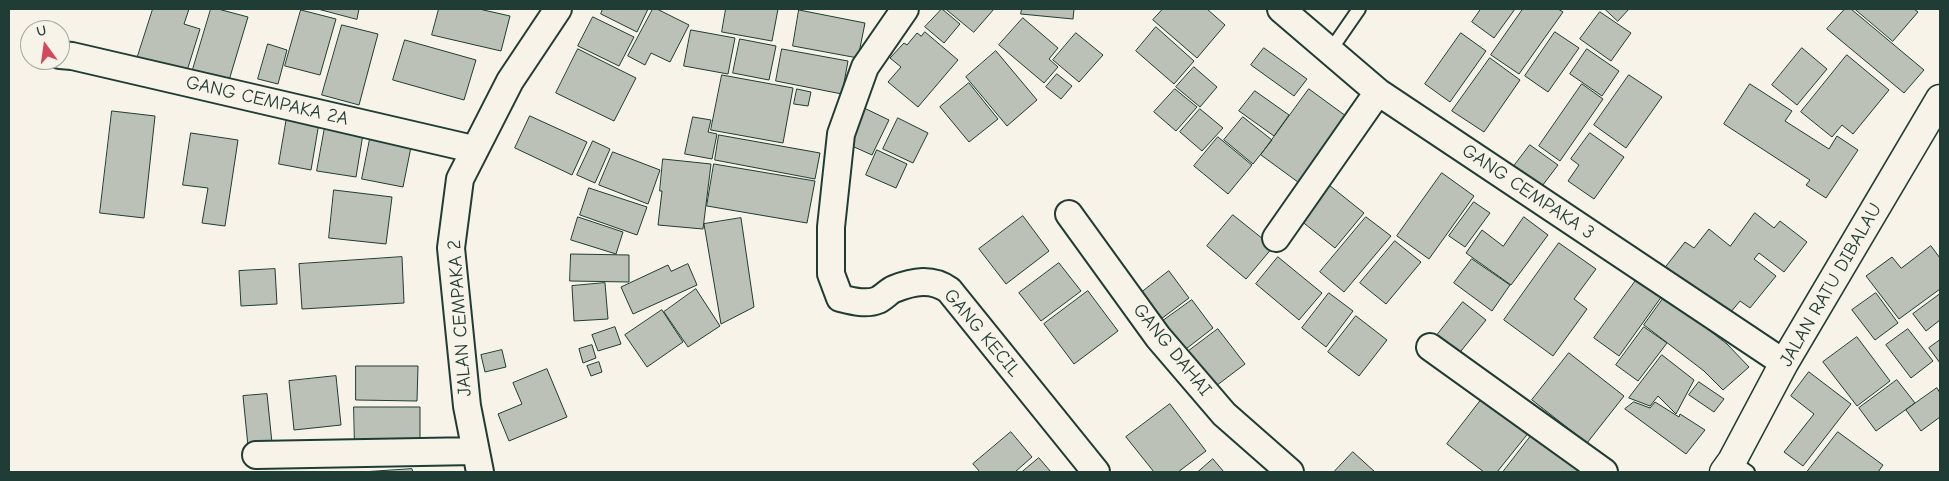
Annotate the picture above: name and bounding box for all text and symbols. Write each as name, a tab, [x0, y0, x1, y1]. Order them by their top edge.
north arrow	[20, 20, 70, 70]
text: U	[35, 22, 48, 40]
street label: GANG CEMPAKA 2A	[184, 71, 350, 131]
street label: GANG CEMPAKA 3	[1458, 139, 1598, 245]
street label: JALAN RATU DIBALAU	[1775, 199, 1887, 371]
street label: JALAN CEMPAKA 2	[443, 239, 477, 397]
street label: GANG KECIL	[939, 284, 1025, 382]
street label: GANG DAHAI	[1128, 299, 1216, 401]

